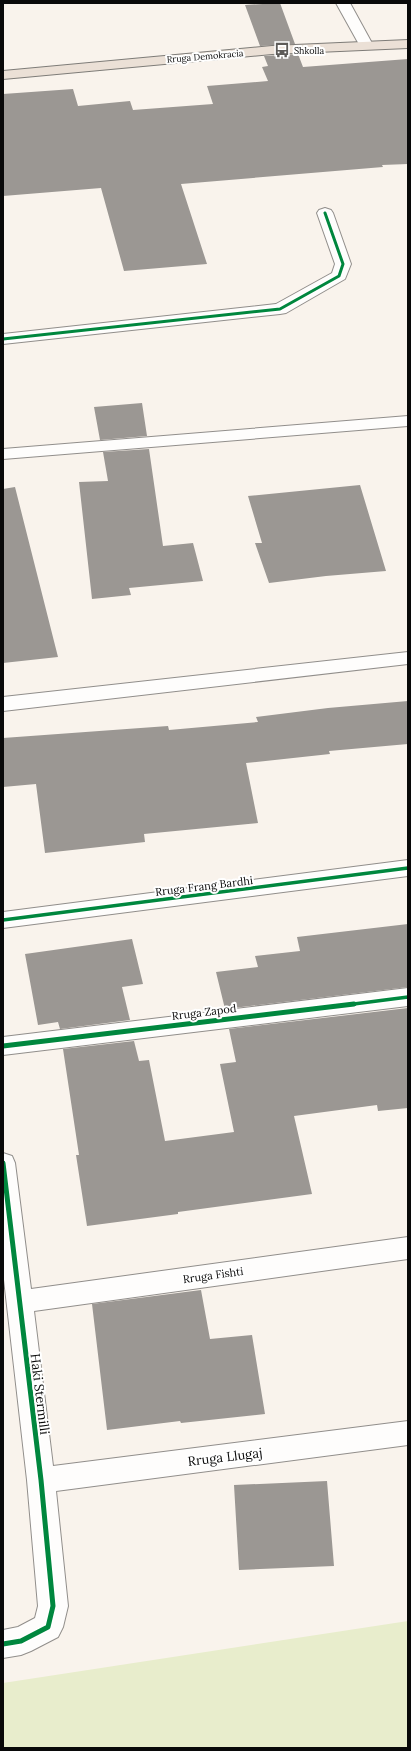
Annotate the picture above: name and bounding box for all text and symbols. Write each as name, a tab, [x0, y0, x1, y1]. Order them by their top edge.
bus stop icon: Shkolla	[273, 41, 291, 59]
place label: Shkolla	[294, 45, 324, 56]
street label: Rruga Demokracia	[166, 47, 244, 65]
street label: Rruga Frang Bardhi	[154, 873, 254, 899]
street label: Rruga Zapod	[171, 1001, 237, 1023]
street label: Rruga Fishti	[182, 1264, 244, 1286]
street label: Haki Stermilli	[27, 1352, 53, 1436]
street label: Rruga Llugaj	[187, 1444, 263, 1470]

